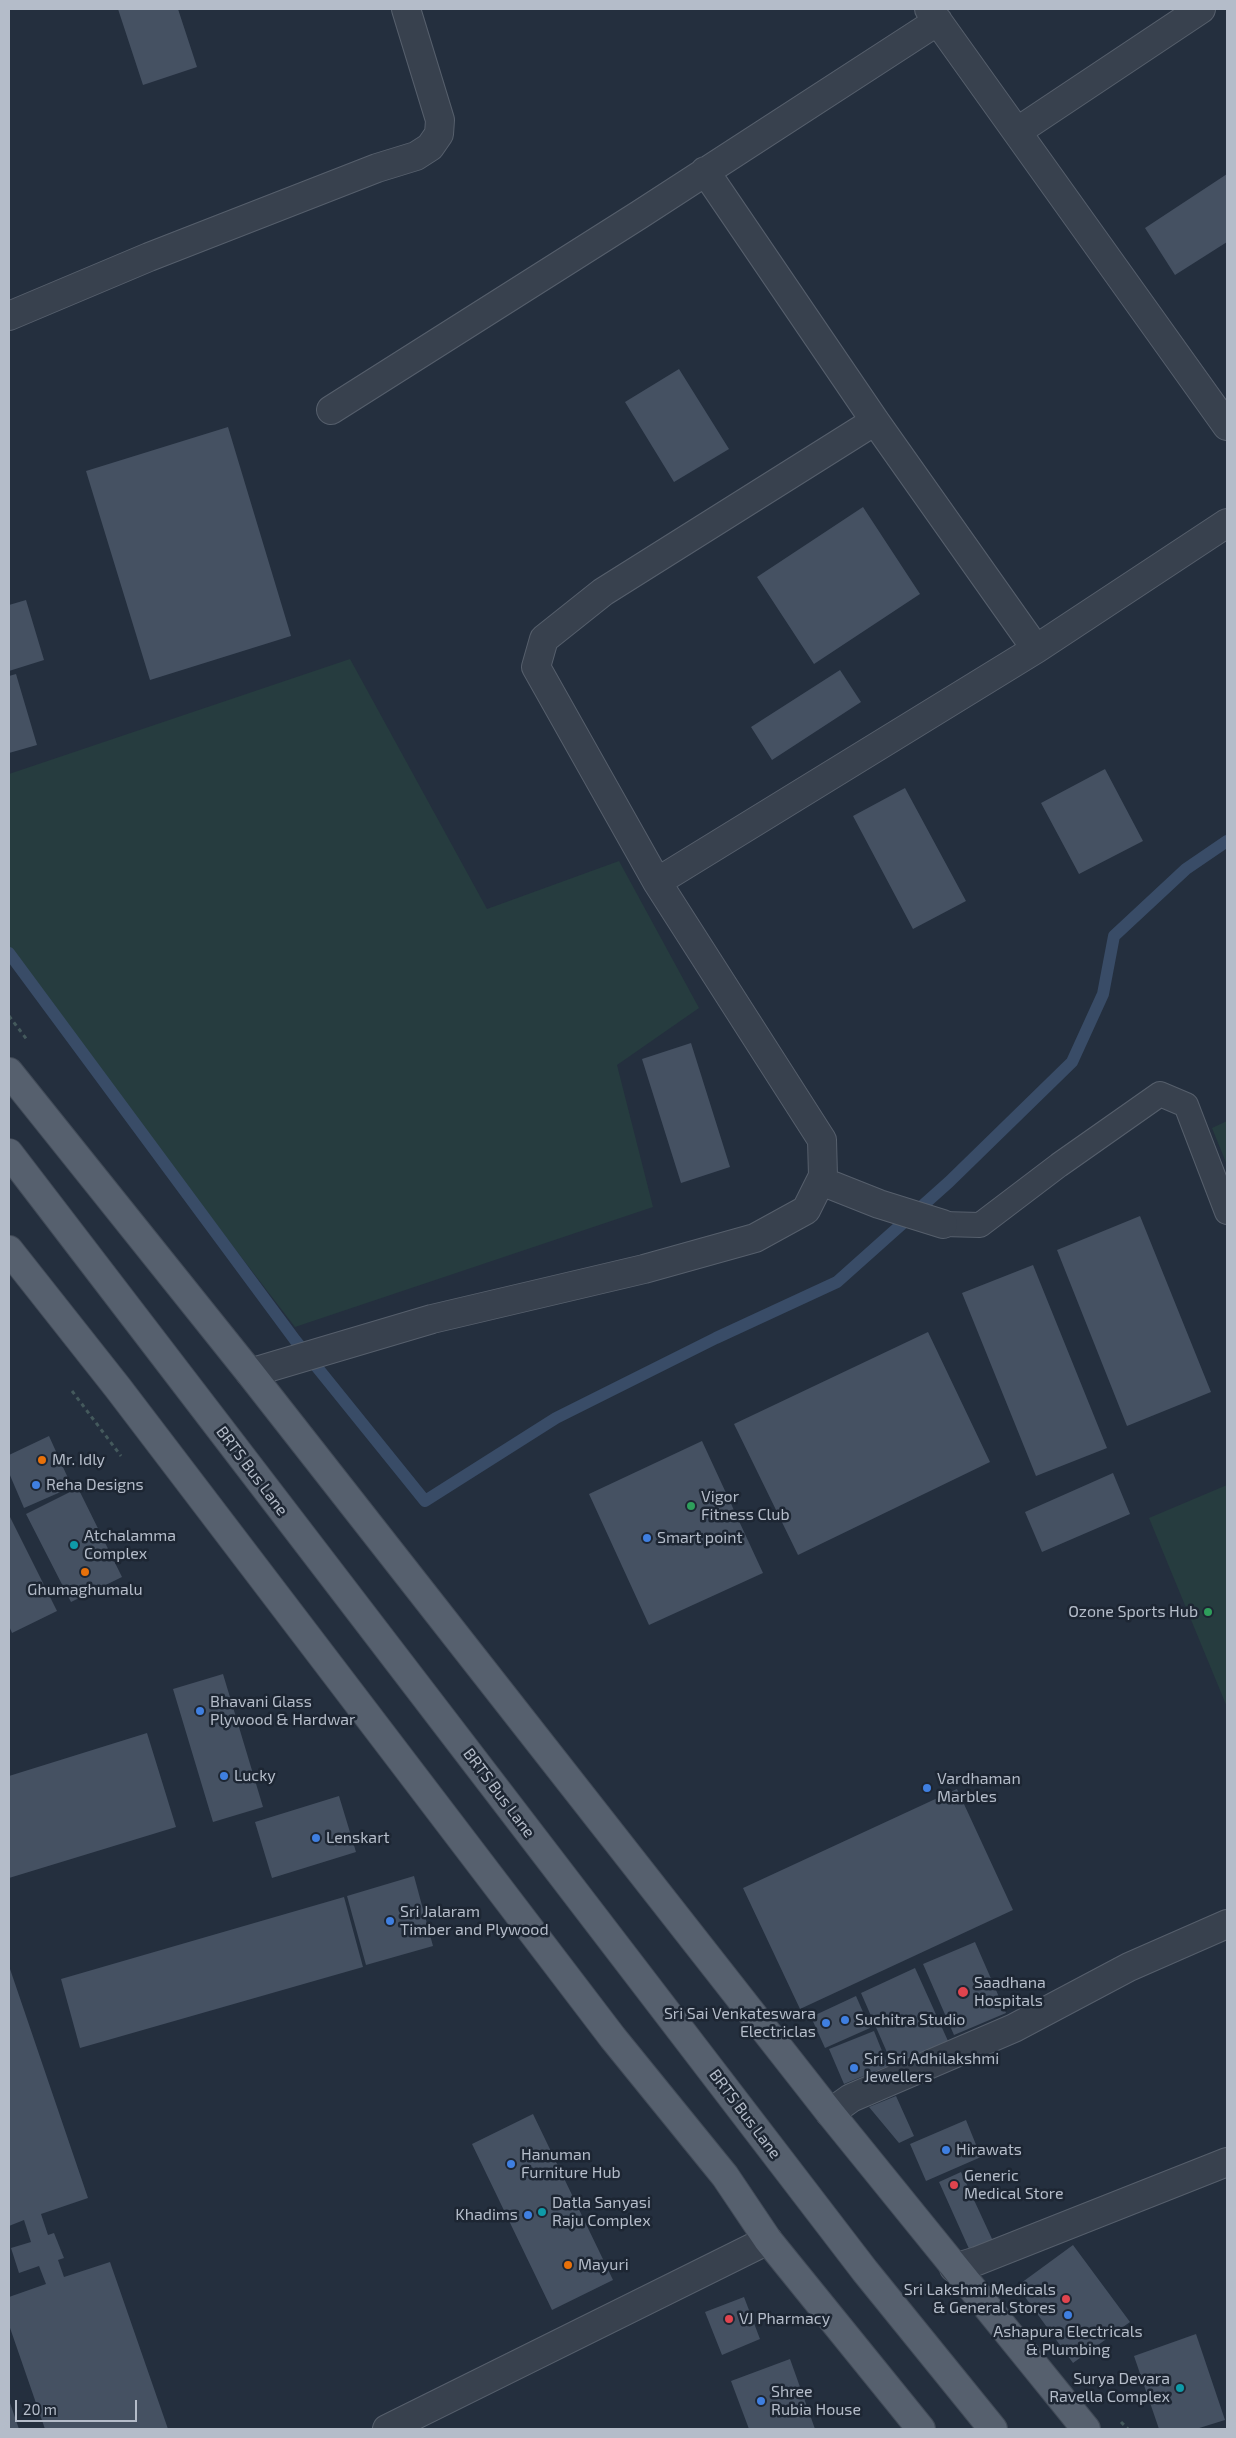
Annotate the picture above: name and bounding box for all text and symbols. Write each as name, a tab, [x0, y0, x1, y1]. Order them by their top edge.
street label: BRTS Bus Lane	[212, 1422, 292, 1520]
place label: Mr. Idly	[52, 1450, 105, 1470]
marker: Mr. Idly	[36, 1454, 48, 1466]
place label: Reha Designs	[46, 1475, 144, 1495]
marker: Reha Designs	[30, 1479, 42, 1491]
place label: Vigor Fitness Club	[701, 1487, 790, 1525]
marker: Vigor Fitness Club	[685, 1500, 697, 1512]
place label: Atchalamma Complex	[84, 1526, 176, 1564]
place label: Smart point	[657, 1528, 743, 1548]
marker: Smart point	[641, 1532, 653, 1544]
marker: Atchalamma Complex	[68, 1539, 80, 1551]
marker: Ghumaghumalu	[79, 1566, 91, 1578]
place label: Ghumaghumalu	[27, 1580, 143, 1600]
place label: Ozone Sports Hub	[1068, 1602, 1198, 1622]
marker: Ozone Sports Hub	[1202, 1606, 1214, 1618]
place label: Bhavani Glass Plywood & Hardwar	[210, 1692, 356, 1730]
marker: Bhavani Glass Plywood & Hardwar	[194, 1705, 206, 1717]
street label: BRTS Bus Lane	[459, 1744, 539, 1842]
place label: Lucky	[234, 1766, 276, 1786]
place label: Vardhaman Marbles	[937, 1769, 1021, 1807]
marker: Lucky	[218, 1770, 230, 1782]
marker: Vardhaman Marbles	[921, 1782, 933, 1794]
place label: Lenskart	[326, 1828, 390, 1848]
marker: Lenskart	[310, 1832, 322, 1844]
place label: Sri Jalaram Timber and Plywood	[400, 1902, 549, 1940]
marker: Sri Jalaram Timber and Plywood	[384, 1915, 396, 1927]
place label: Saadhana Hospitals	[974, 1973, 1046, 2011]
marker: Saadhana Hospitals	[956, 1985, 970, 1999]
place label: Sri Sai Venkateswara Electriclas	[664, 2004, 816, 2042]
place label: Suchitra Studio	[855, 2010, 965, 2030]
marker: Suchitra Studio	[839, 2014, 851, 2026]
marker: Sri Sai Venkateswara Electriclas	[820, 2017, 832, 2029]
place label: Sri Sri Adhilakshmi Jewellers	[864, 2049, 999, 2087]
marker: Sri Sri Adhilakshmi Jewellers	[848, 2062, 860, 2074]
street label: BRTS Bus Lane	[705, 2065, 785, 2163]
place label: Hirawats	[956, 2140, 1022, 2160]
marker: Hirawats	[940, 2144, 952, 2156]
place label: Hanuman Furniture Hub	[521, 2145, 621, 2183]
marker: Hanuman Furniture Hub	[505, 2158, 517, 2170]
place label: Generic Medical Store	[964, 2166, 1064, 2204]
marker: Generic Medical Store	[948, 2179, 960, 2191]
place label: Datla Sanyasi Raju Complex	[552, 2193, 651, 2231]
place label: Khadims	[455, 2205, 518, 2225]
marker: Datla Sanyasi Raju Complex	[536, 2206, 548, 2218]
marker: Khadims	[522, 2209, 534, 2221]
place label: Mayuri	[578, 2255, 629, 2275]
marker: Mayuri	[562, 2259, 574, 2271]
place label: Sri Lakshmi Medicals & General Stores	[904, 2280, 1056, 2318]
marker: Sri Lakshmi Medicals & General Stores	[1060, 2293, 1072, 2305]
place label: VJ Pharmacy	[739, 2309, 830, 2329]
marker: Ashapura Electricals & Plumbing	[1062, 2309, 1074, 2321]
marker: VJ Pharmacy	[723, 2313, 735, 2325]
place label: Ashapura Electricals & Plumbing	[993, 2322, 1143, 2360]
place label: Surya Devara Ravella Complex	[1049, 2369, 1170, 2407]
place label: Shree Rubia House	[771, 2382, 861, 2420]
marker: Surya Devara Ravella Complex	[1174, 2382, 1186, 2394]
scale bar	[18, 2390, 140, 2422]
marker: Shree Rubia House	[755, 2395, 767, 2407]
text: 20 m	[23, 2400, 57, 2418]

